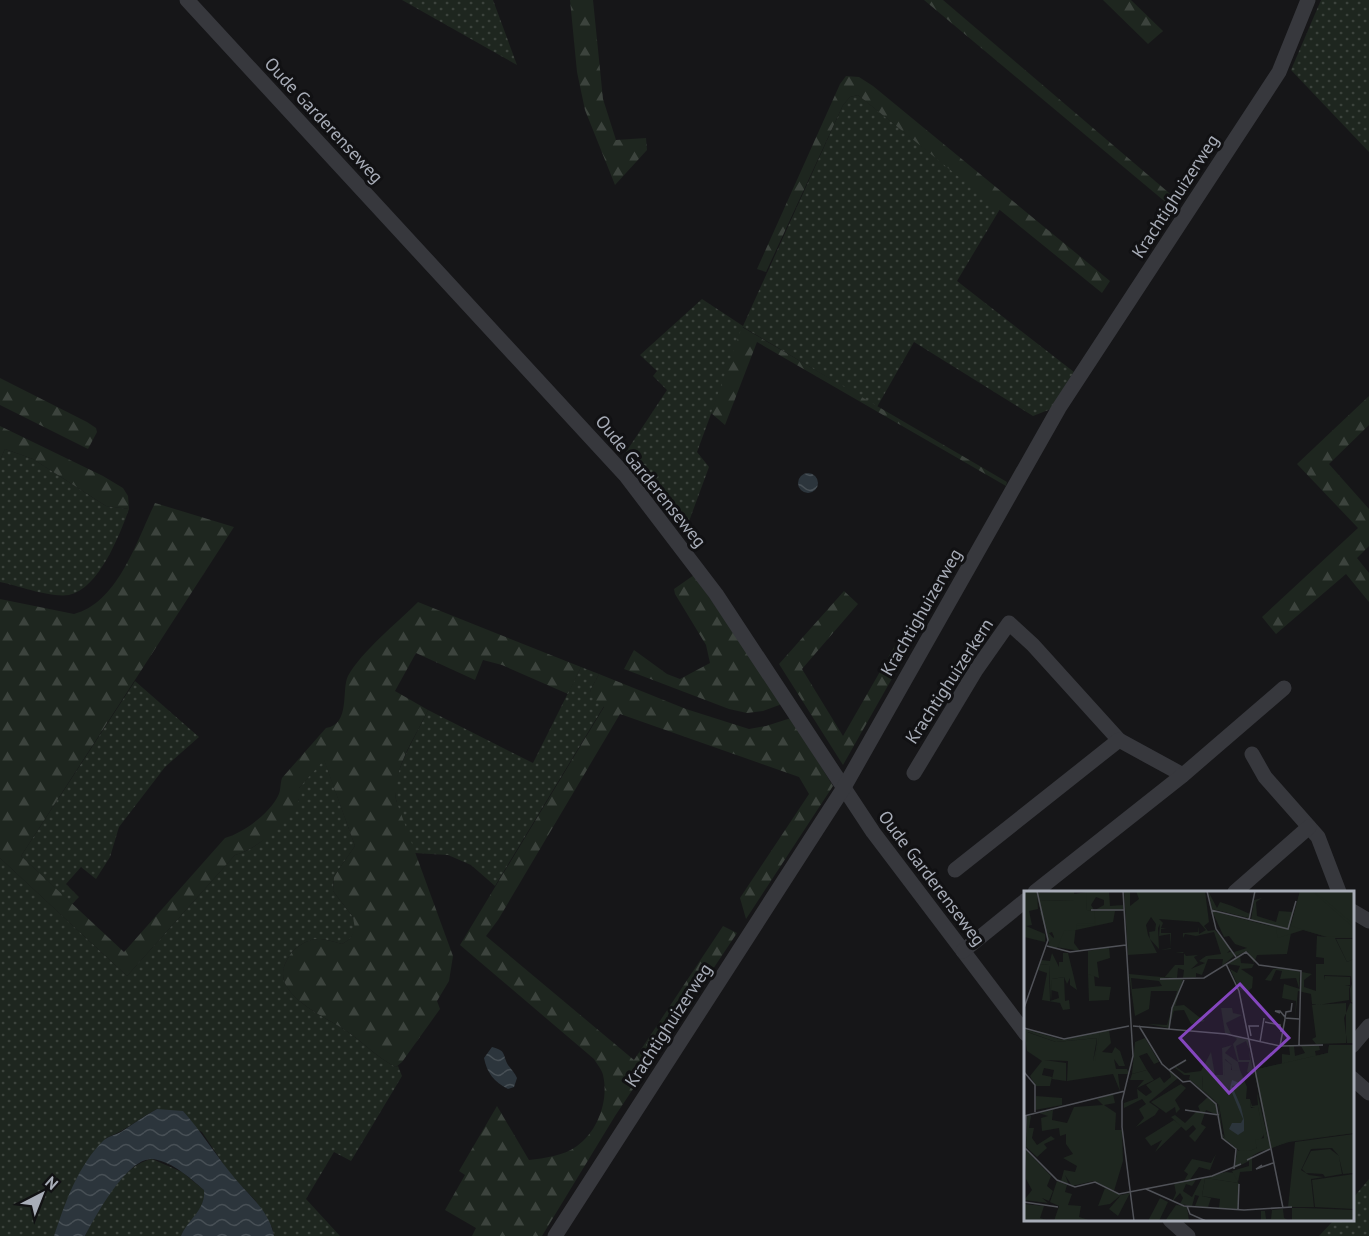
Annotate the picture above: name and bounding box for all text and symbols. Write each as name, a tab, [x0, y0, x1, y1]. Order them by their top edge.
street label: Oude Garderenseweg	[260, 52, 388, 188]
street label: Krachtighuizerweg	[1126, 130, 1224, 262]
street label: Oude Garderenseweg	[591, 410, 711, 552]
street label: Krachtighuizerweg	[875, 544, 967, 680]
street label: Krachtighuizerkern	[900, 614, 998, 748]
street label: Oude Garderenseweg	[874, 806, 990, 950]
inset map	[1024, 891, 1354, 1221]
street label: Krachtighuizerweg	[619, 959, 717, 1091]
north arrow	[12, 1164, 72, 1224]
text: N	[41, 1172, 63, 1194]

